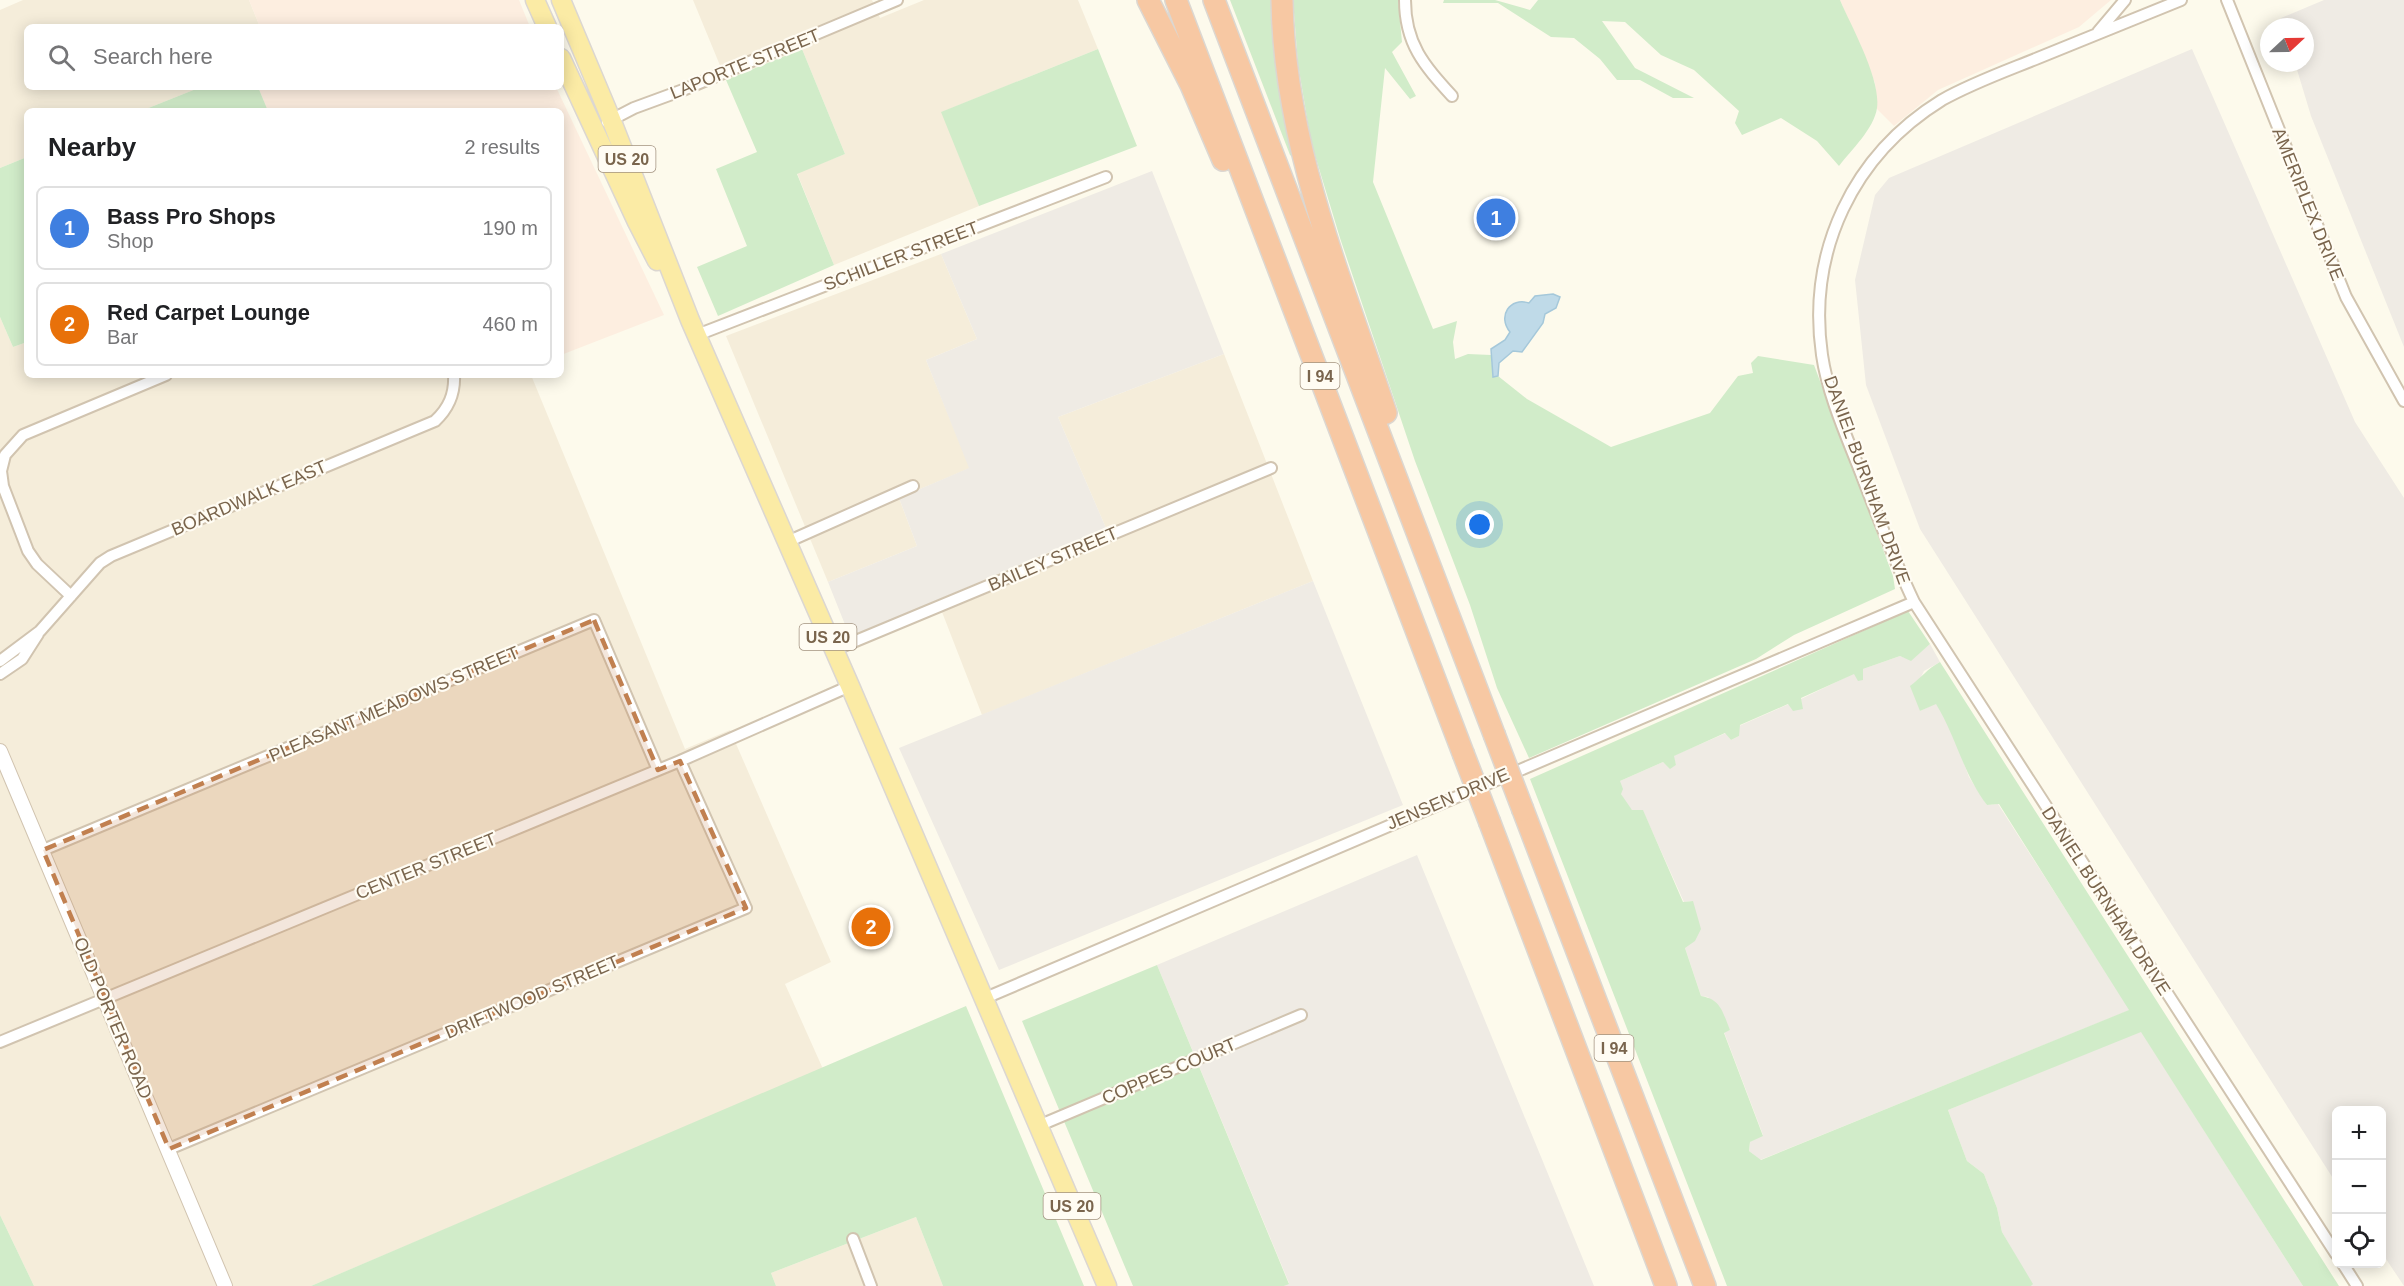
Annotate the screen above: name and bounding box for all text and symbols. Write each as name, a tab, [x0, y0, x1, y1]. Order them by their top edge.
north arrow	[2260, 18, 2314, 72]
search box	[24, 24, 564, 90]
street label: LAPORTE STREET	[667, 25, 823, 103]
icon: search	[45, 41, 78, 74]
text: Search here	[93, 44, 213, 69]
street label: AMERIPLEX DRIVE	[2268, 125, 2348, 283]
text: Nearby	[48, 132, 136, 162]
text: 2 results	[464, 136, 540, 158]
road number: US 20	[598, 146, 656, 172]
pin: 1	[1476, 196, 1516, 240]
text: Bass Pro Shops	[107, 204, 276, 229]
text: 1	[64, 217, 75, 239]
text: 190 m	[482, 217, 538, 239]
street label: SCHILLER STREET	[821, 217, 981, 295]
text: Shop	[107, 230, 154, 252]
text: Red Carpet Lounge	[107, 300, 310, 325]
text: 2	[64, 313, 75, 335]
text: 460 m	[482, 313, 538, 335]
text: Bar	[107, 326, 138, 348]
road number: I 94	[1300, 363, 1340, 389]
street label: DANIEL BURNHAM DRIVE	[1820, 373, 1914, 587]
street label: BOARDWALK EAST	[169, 456, 329, 540]
your location	[1465, 510, 1494, 539]
street label: BAILEY STREET	[985, 523, 1121, 595]
road number: US 20	[800, 624, 856, 650]
street label: PLEASANT MEADOWS STREET	[266, 642, 522, 766]
street label: JENSEN DRIVE	[1384, 764, 1512, 834]
street label: DANIEL BURNHAM DRIVE	[2038, 803, 2174, 999]
street label: CENTER STREET	[353, 829, 499, 903]
pin: 2	[852, 904, 890, 950]
street label: OLD PORTER ROAD	[70, 934, 156, 1102]
street label: DRIFTWOOD STREET	[442, 951, 622, 1043]
street label: COPPES COURT	[1099, 1034, 1239, 1108]
road number: I 94	[1594, 1035, 1634, 1061]
map controls	[2332, 1106, 2386, 1268]
button: +	[2332, 1106, 2386, 1160]
button: −	[2332, 1160, 2386, 1214]
road number: US 20	[1044, 1193, 1100, 1219]
button: locate	[2332, 1214, 2386, 1268]

